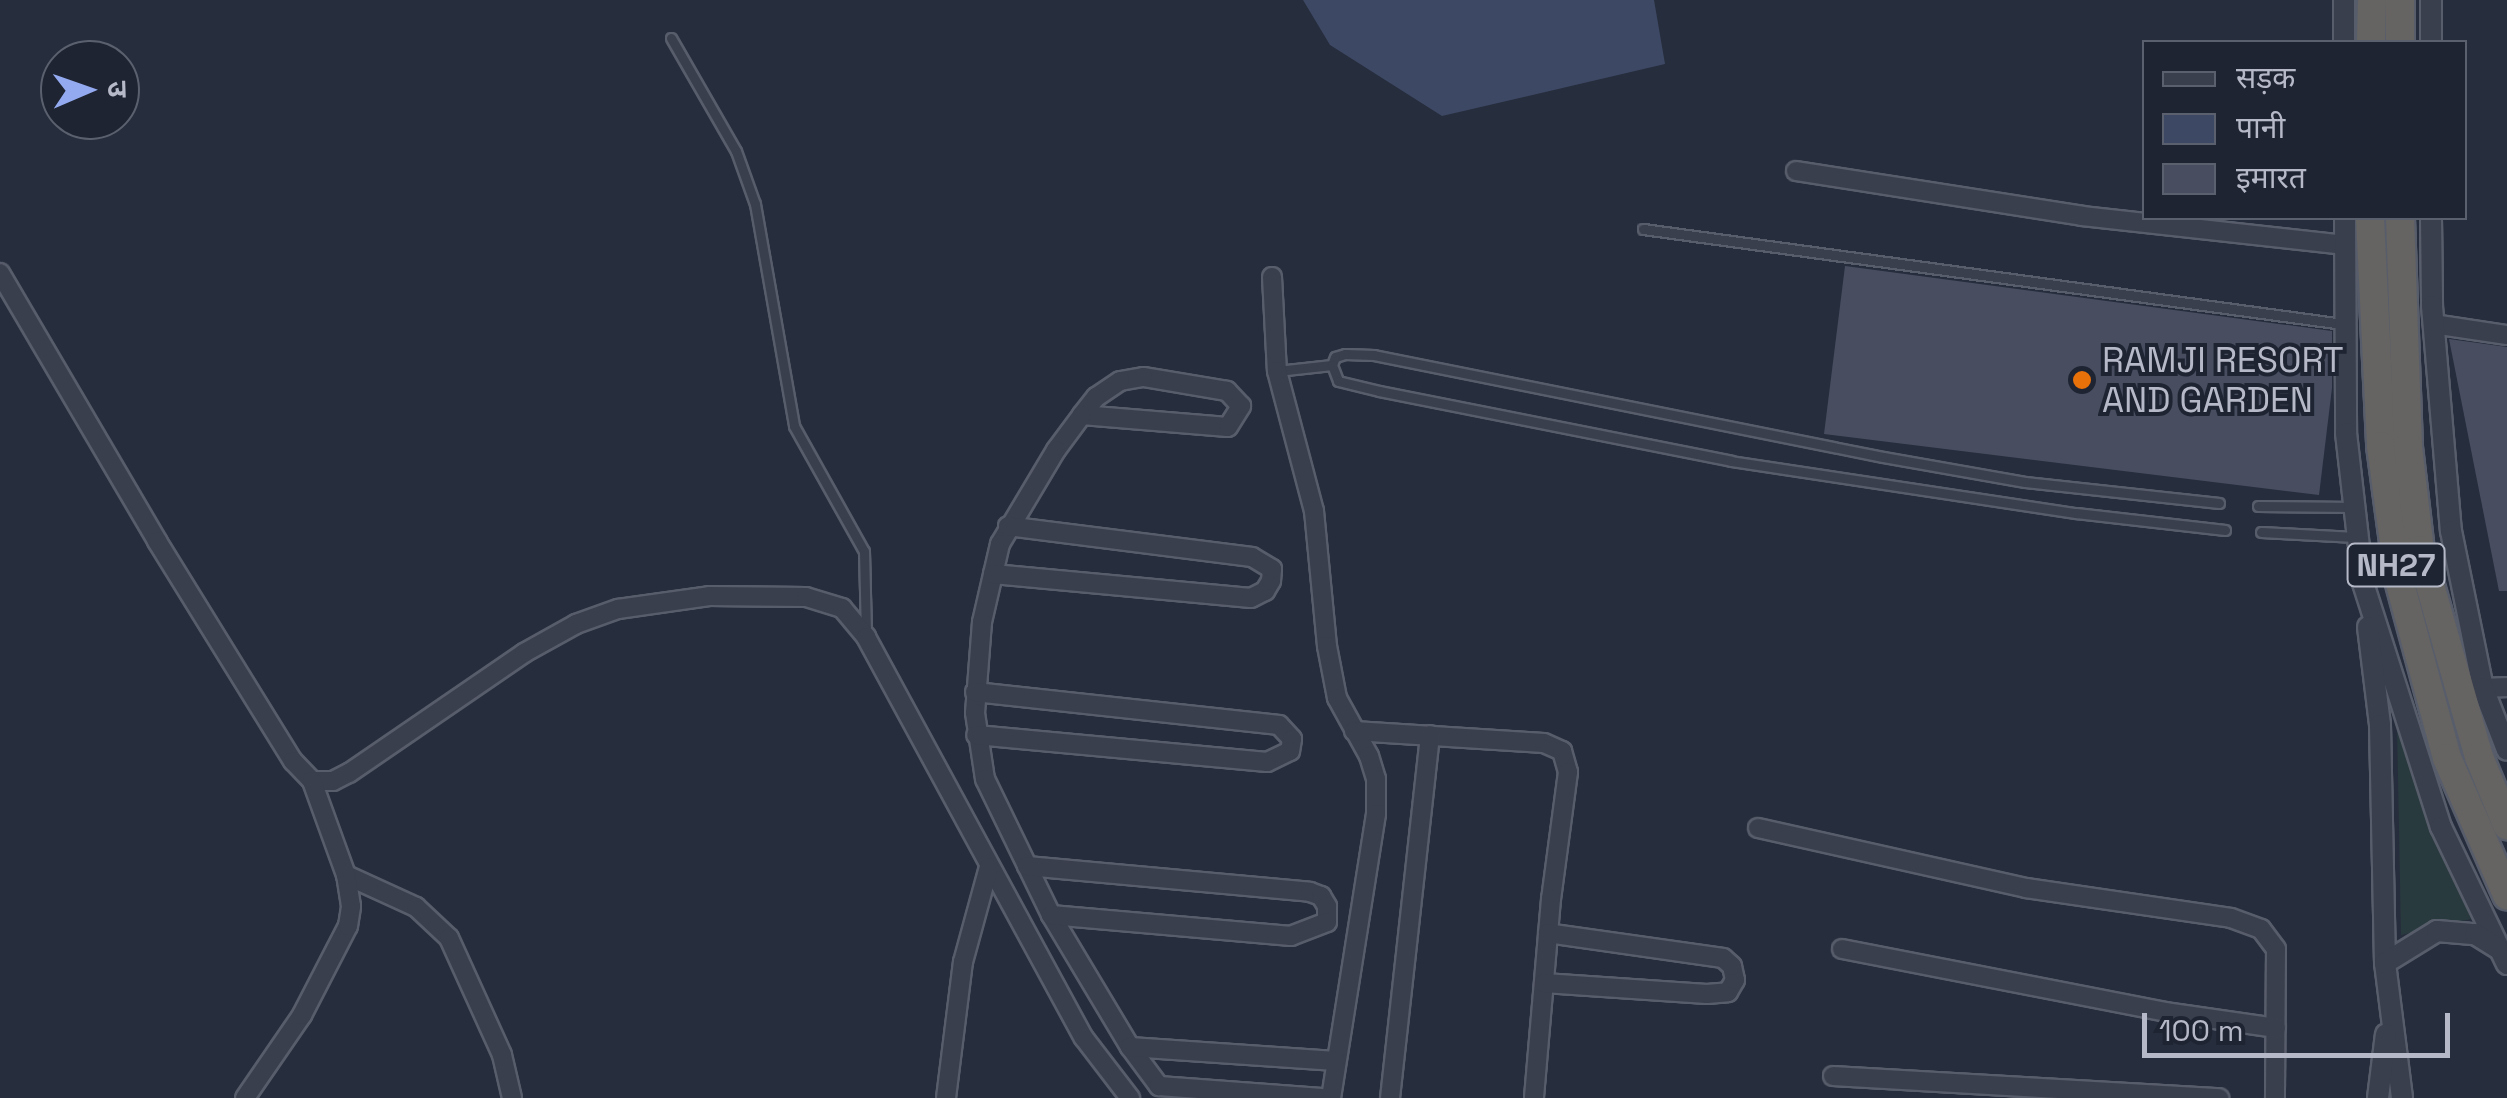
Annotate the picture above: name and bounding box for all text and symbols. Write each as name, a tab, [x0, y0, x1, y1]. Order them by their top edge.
north arrow	[40, 40, 140, 140]
legend	[2142, 40, 2467, 220]
text: सड़क	[2236, 58, 2295, 97]
text: उ	[100, 80, 136, 98]
text: पानी	[2236, 108, 2285, 147]
text: इमारत	[2236, 158, 2306, 197]
place label: RAMJI RESORT AND GARDEN	[2102, 339, 2344, 421]
marker: RAMJI RESORT AND GARDEN	[2071, 369, 2093, 391]
road number: NH27	[2346, 538, 2446, 592]
scale bar	[2147, 993, 2454, 1055]
text: 100 m	[2159, 1011, 2244, 1050]

